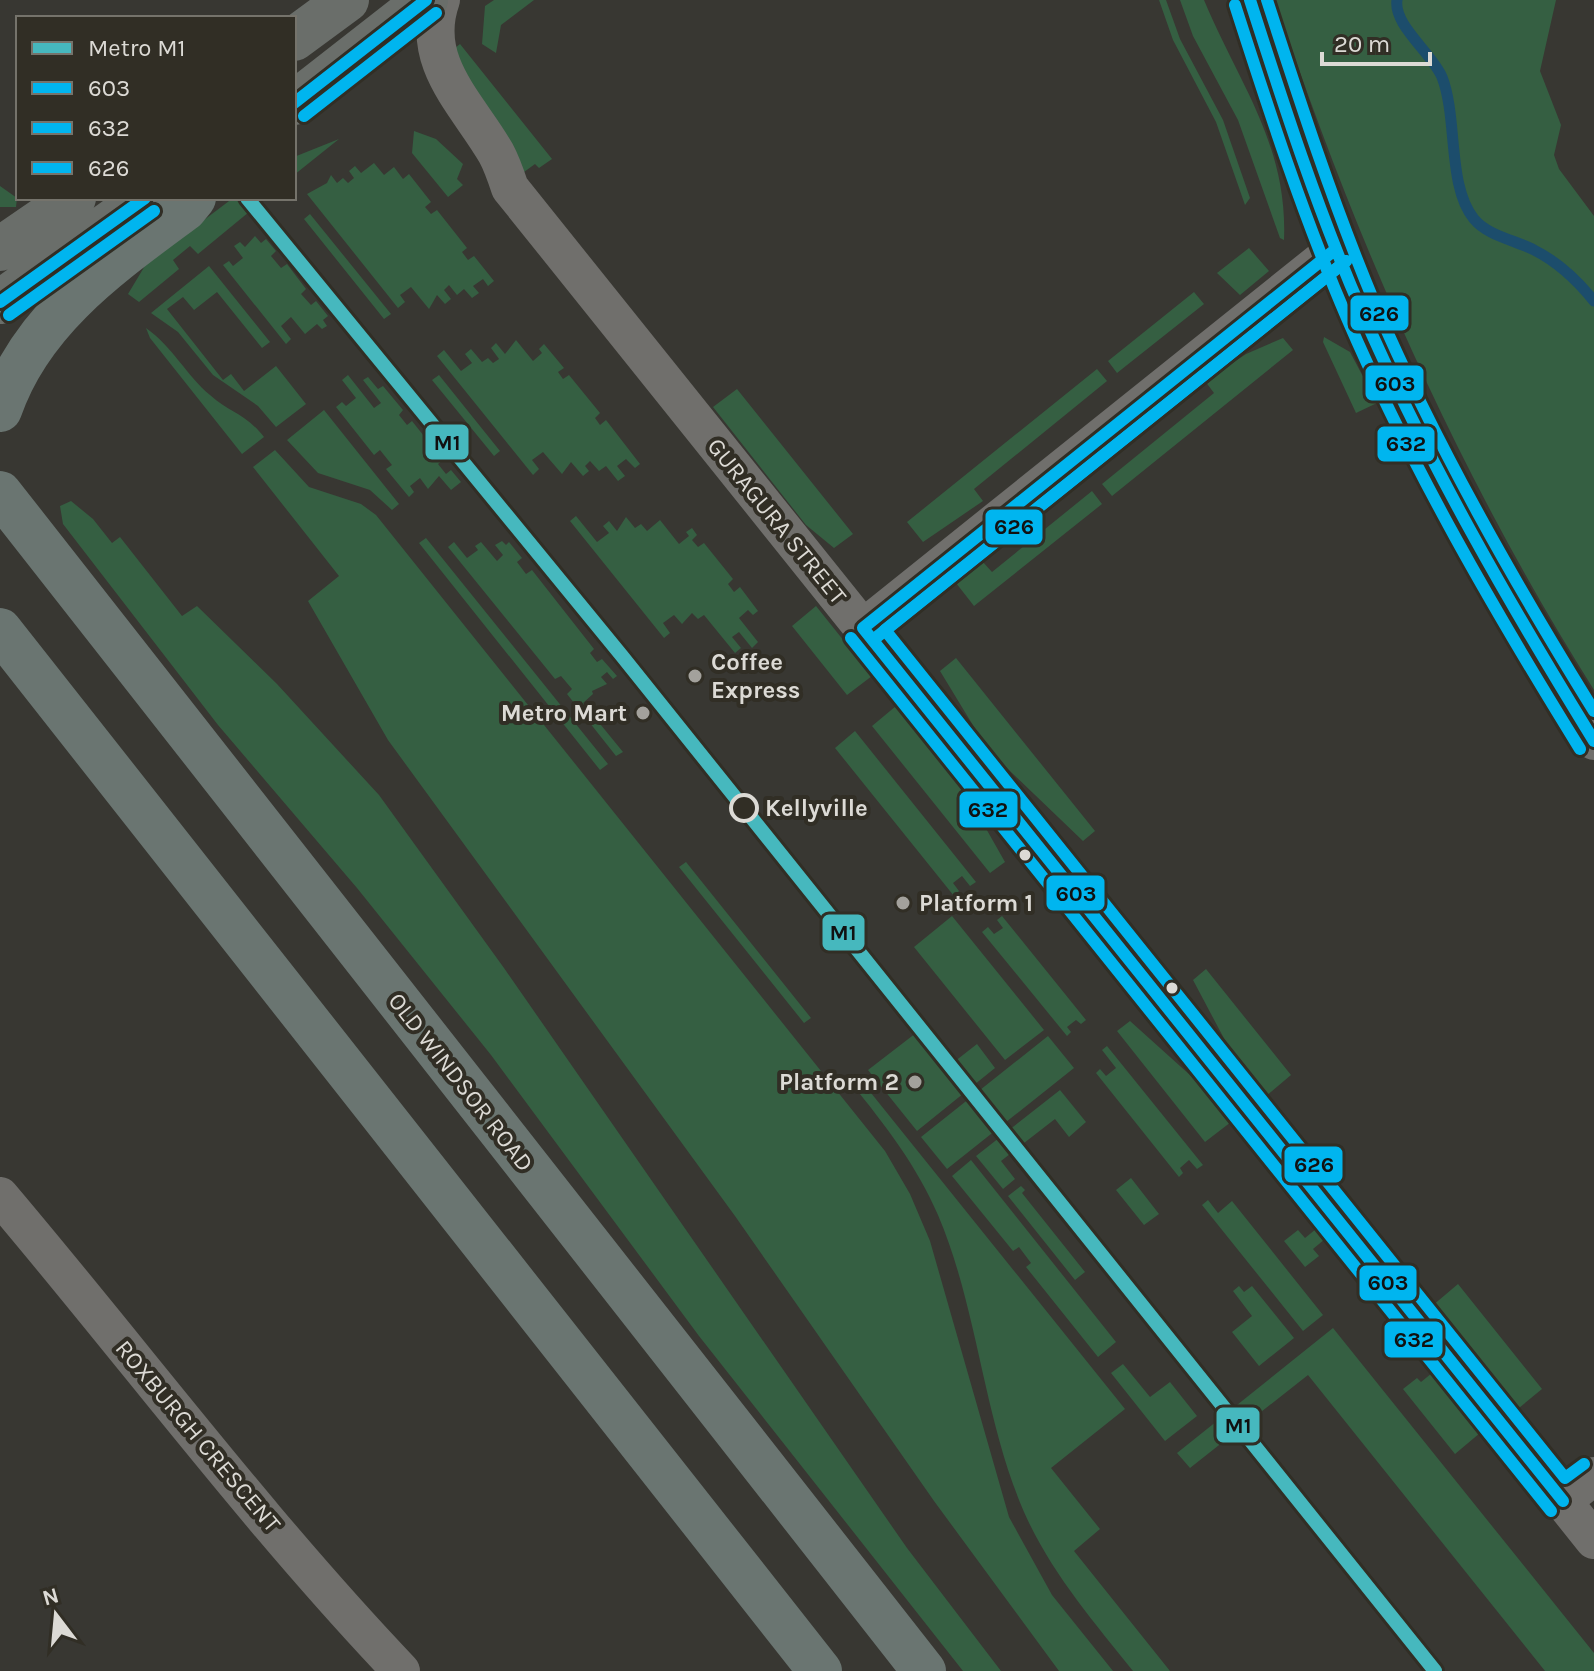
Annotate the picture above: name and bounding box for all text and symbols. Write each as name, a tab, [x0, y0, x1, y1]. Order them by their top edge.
legend	[16, 16, 296, 200]
scale bar	[1322, 16, 1430, 66]
text: 20 m	[1334, 30, 1390, 58]
text: Metro M1	[88, 34, 185, 62]
text: 603	[88, 74, 130, 102]
text: 632	[88, 114, 130, 142]
text: 626	[88, 154, 129, 182]
line badge: 626	[1349, 294, 1410, 332]
text: 626	[1359, 301, 1399, 327]
line badge: 603	[1364, 364, 1425, 402]
text: 603	[1375, 371, 1415, 397]
line badge: M1	[424, 423, 470, 461]
line badge: 632	[1376, 425, 1436, 463]
text: M1	[433, 430, 461, 456]
text: 632	[1386, 431, 1426, 457]
street label: GURAGURA STREET	[702, 432, 852, 610]
line badge: 626	[984, 508, 1044, 546]
text: 626	[994, 514, 1034, 540]
place label: Coffee Express	[711, 648, 800, 704]
marker: Coffee Express	[686, 667, 704, 685]
place label: Metro Mart	[501, 699, 627, 727]
marker: Metro Mart	[634, 704, 652, 722]
line badge: 632	[958, 790, 1019, 829]
marker: Kellyville	[730, 794, 758, 822]
place label: Kellyville	[765, 794, 868, 822]
text: 632	[968, 797, 1008, 823]
unlabelled marker	[1017, 847, 1033, 863]
line badge: 603	[1045, 874, 1106, 912]
text: 603	[1056, 881, 1096, 907]
place label: Platform 1	[919, 889, 1033, 917]
marker: Platform 1	[894, 894, 912, 912]
line badge: M1	[821, 913, 866, 952]
text: M1	[829, 920, 857, 946]
unlabelled marker	[1164, 980, 1180, 996]
street label: OLD WINDSOR ROAD	[383, 987, 539, 1177]
place label: Platform 2	[779, 1068, 899, 1096]
marker: Platform 2	[906, 1073, 924, 1091]
line badge: 626	[1283, 1145, 1344, 1184]
text: 626	[1294, 1152, 1334, 1178]
line badge: 603	[1358, 1264, 1418, 1302]
text: 603	[1368, 1270, 1408, 1296]
line badge: 632	[1383, 1320, 1444, 1359]
text: 632	[1394, 1327, 1434, 1353]
street label: ROXBURGH CRESCENT	[110, 1334, 286, 1538]
line badge: M1	[1215, 1406, 1261, 1444]
text: M1	[1224, 1413, 1252, 1439]
north arrow	[16, 1575, 96, 1655]
text: N	[40, 1582, 62, 1611]

